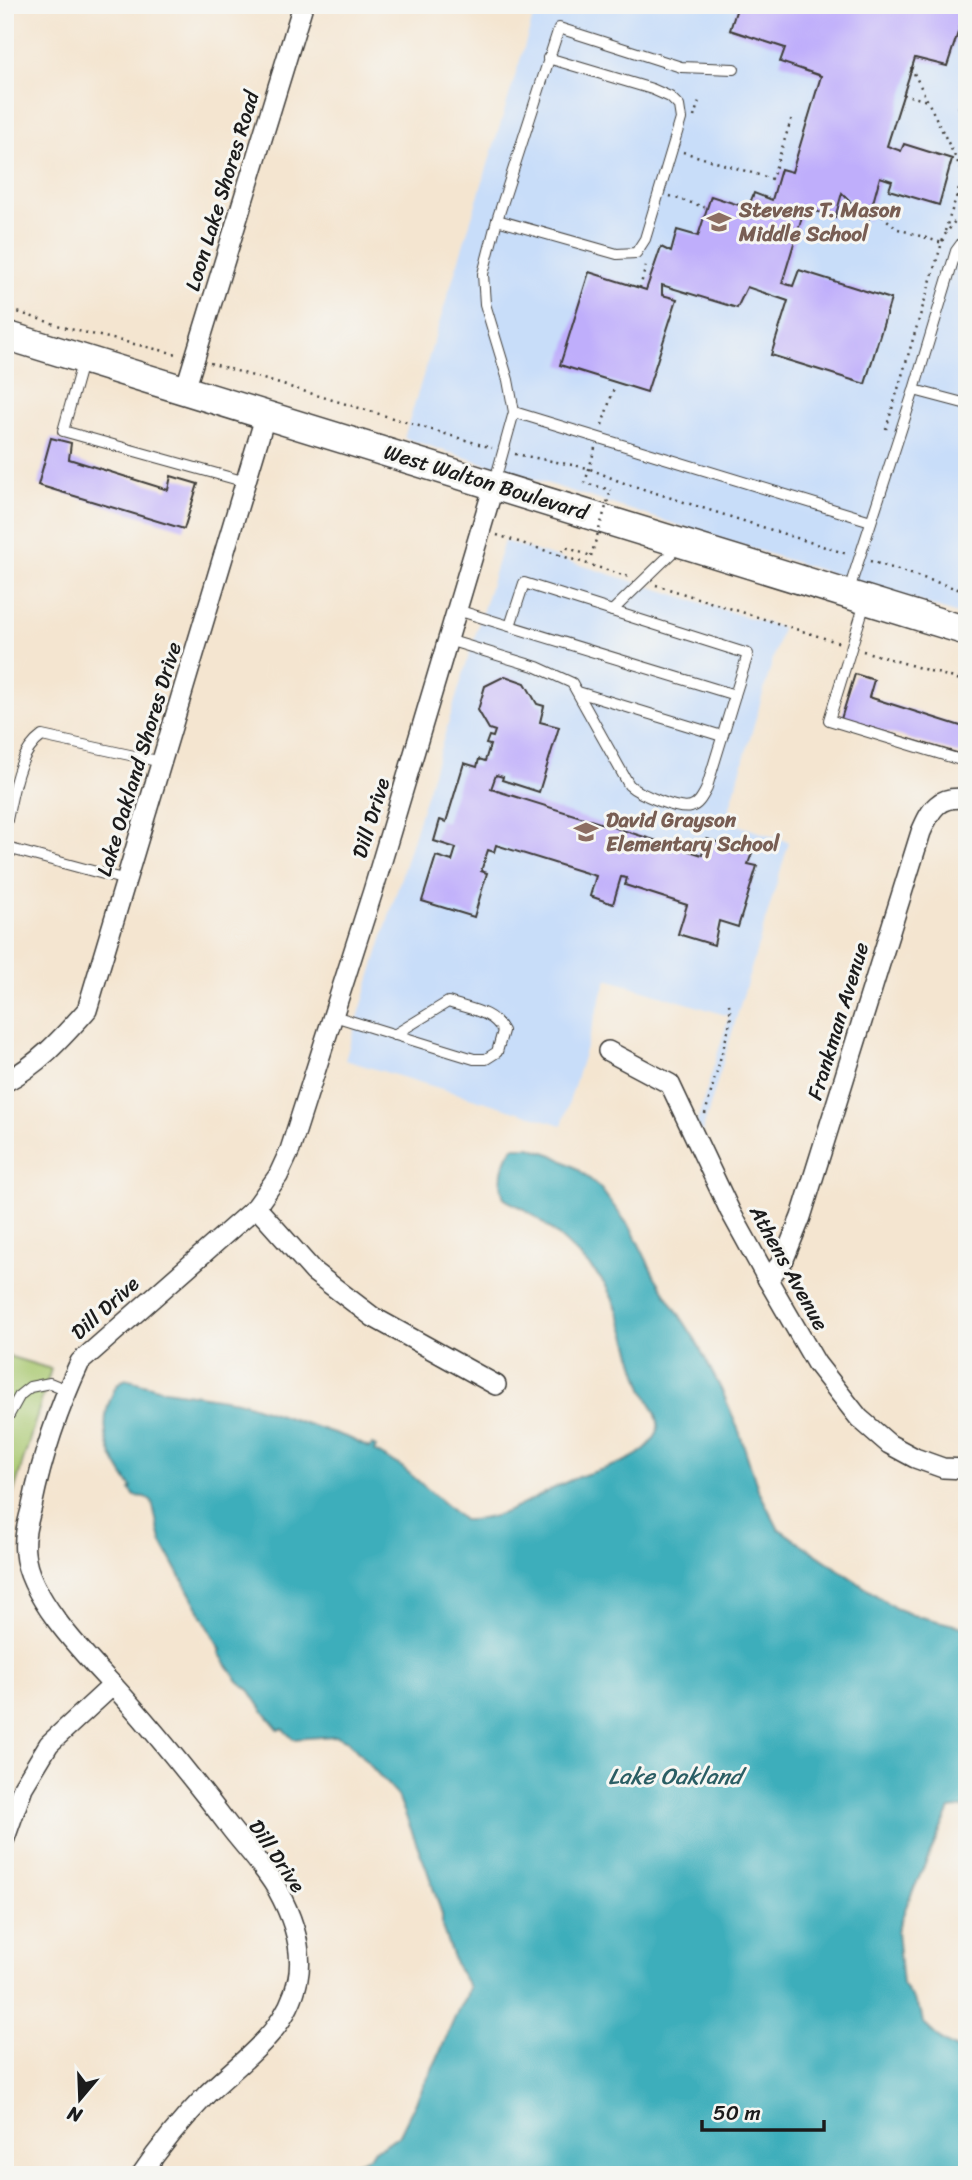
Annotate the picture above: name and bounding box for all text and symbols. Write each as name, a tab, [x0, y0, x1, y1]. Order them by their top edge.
street label: Loon Lake Shores Road	[174, 85, 271, 296]
place label: Stevens T. Mason Middle School	[738, 191, 901, 253]
school or university icon: Stevens T. Mason Middle School	[705, 208, 733, 236]
street label: West Walton Boulevard	[379, 433, 595, 532]
street label: Lake Oakland Shores Drive	[85, 637, 193, 881]
street label: Dill Drive	[341, 773, 401, 863]
place label: David Grayson Elementary School	[606, 801, 780, 863]
school or university icon: David Grayson Elementary School	[572, 818, 600, 846]
street label: Frankman Avenue	[796, 937, 880, 1105]
street label: Athens Avenue	[738, 1197, 839, 1338]
street label: Dill Drive	[62, 1266, 148, 1350]
water label: Lake Oakland	[608, 1756, 748, 1797]
street label: Dill Drive	[238, 1811, 316, 1901]
north arrow	[46, 2064, 116, 2134]
scale bar	[702, 2089, 825, 2133]
text: 50 m	[713, 2094, 761, 2132]
text: N	[62, 2097, 87, 2133]

